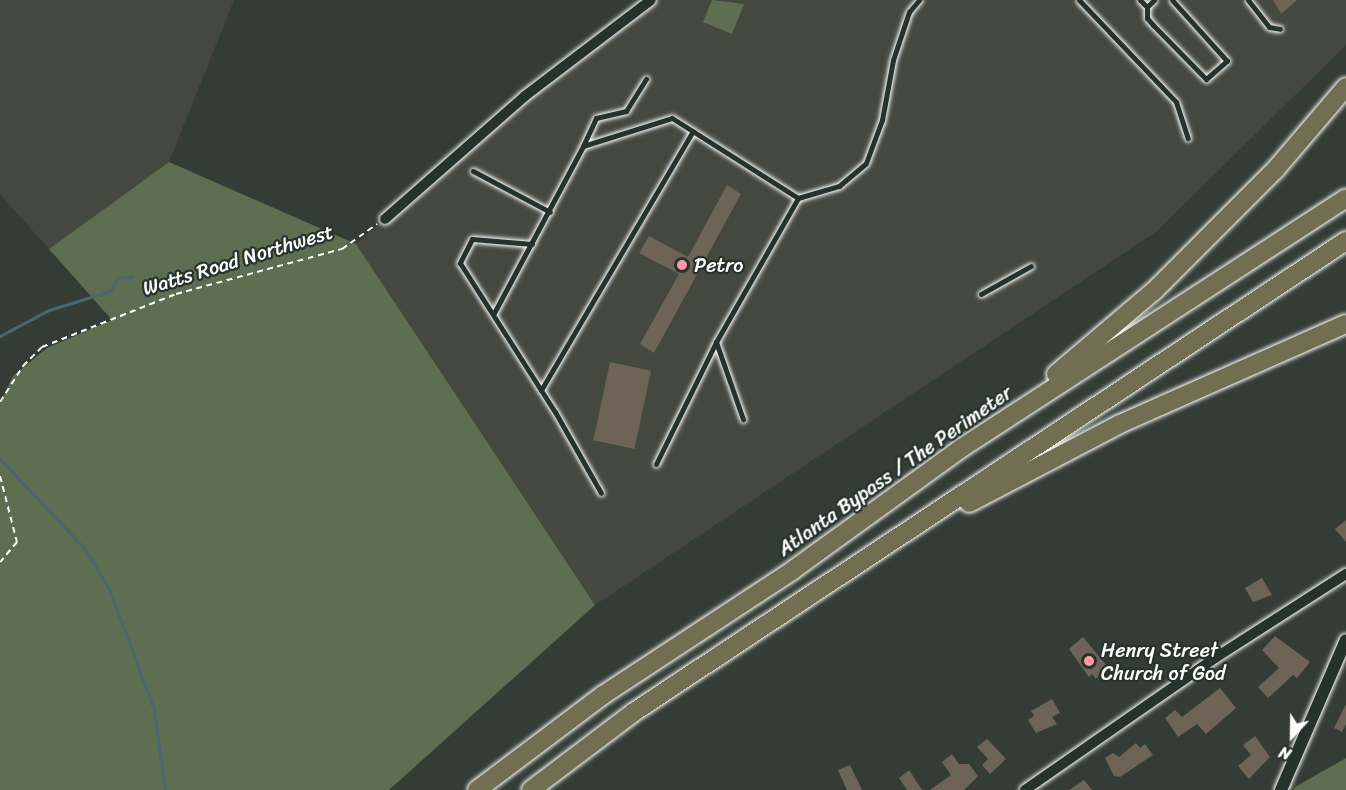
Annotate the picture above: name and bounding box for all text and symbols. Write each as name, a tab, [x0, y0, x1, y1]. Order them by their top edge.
street label: Watts Road Northwest	[140, 220, 336, 300]
place label: Petro	[694, 253, 744, 277]
marker: Petro	[675, 258, 689, 272]
street label: Atlanta Bypass / The Perimeter	[774, 381, 1016, 561]
place label: Henry Street Church of God	[1101, 638, 1226, 685]
marker: Henry Street Church of God	[1082, 654, 1096, 668]
north arrow	[1262, 706, 1322, 766]
text: N	[1274, 738, 1296, 769]

